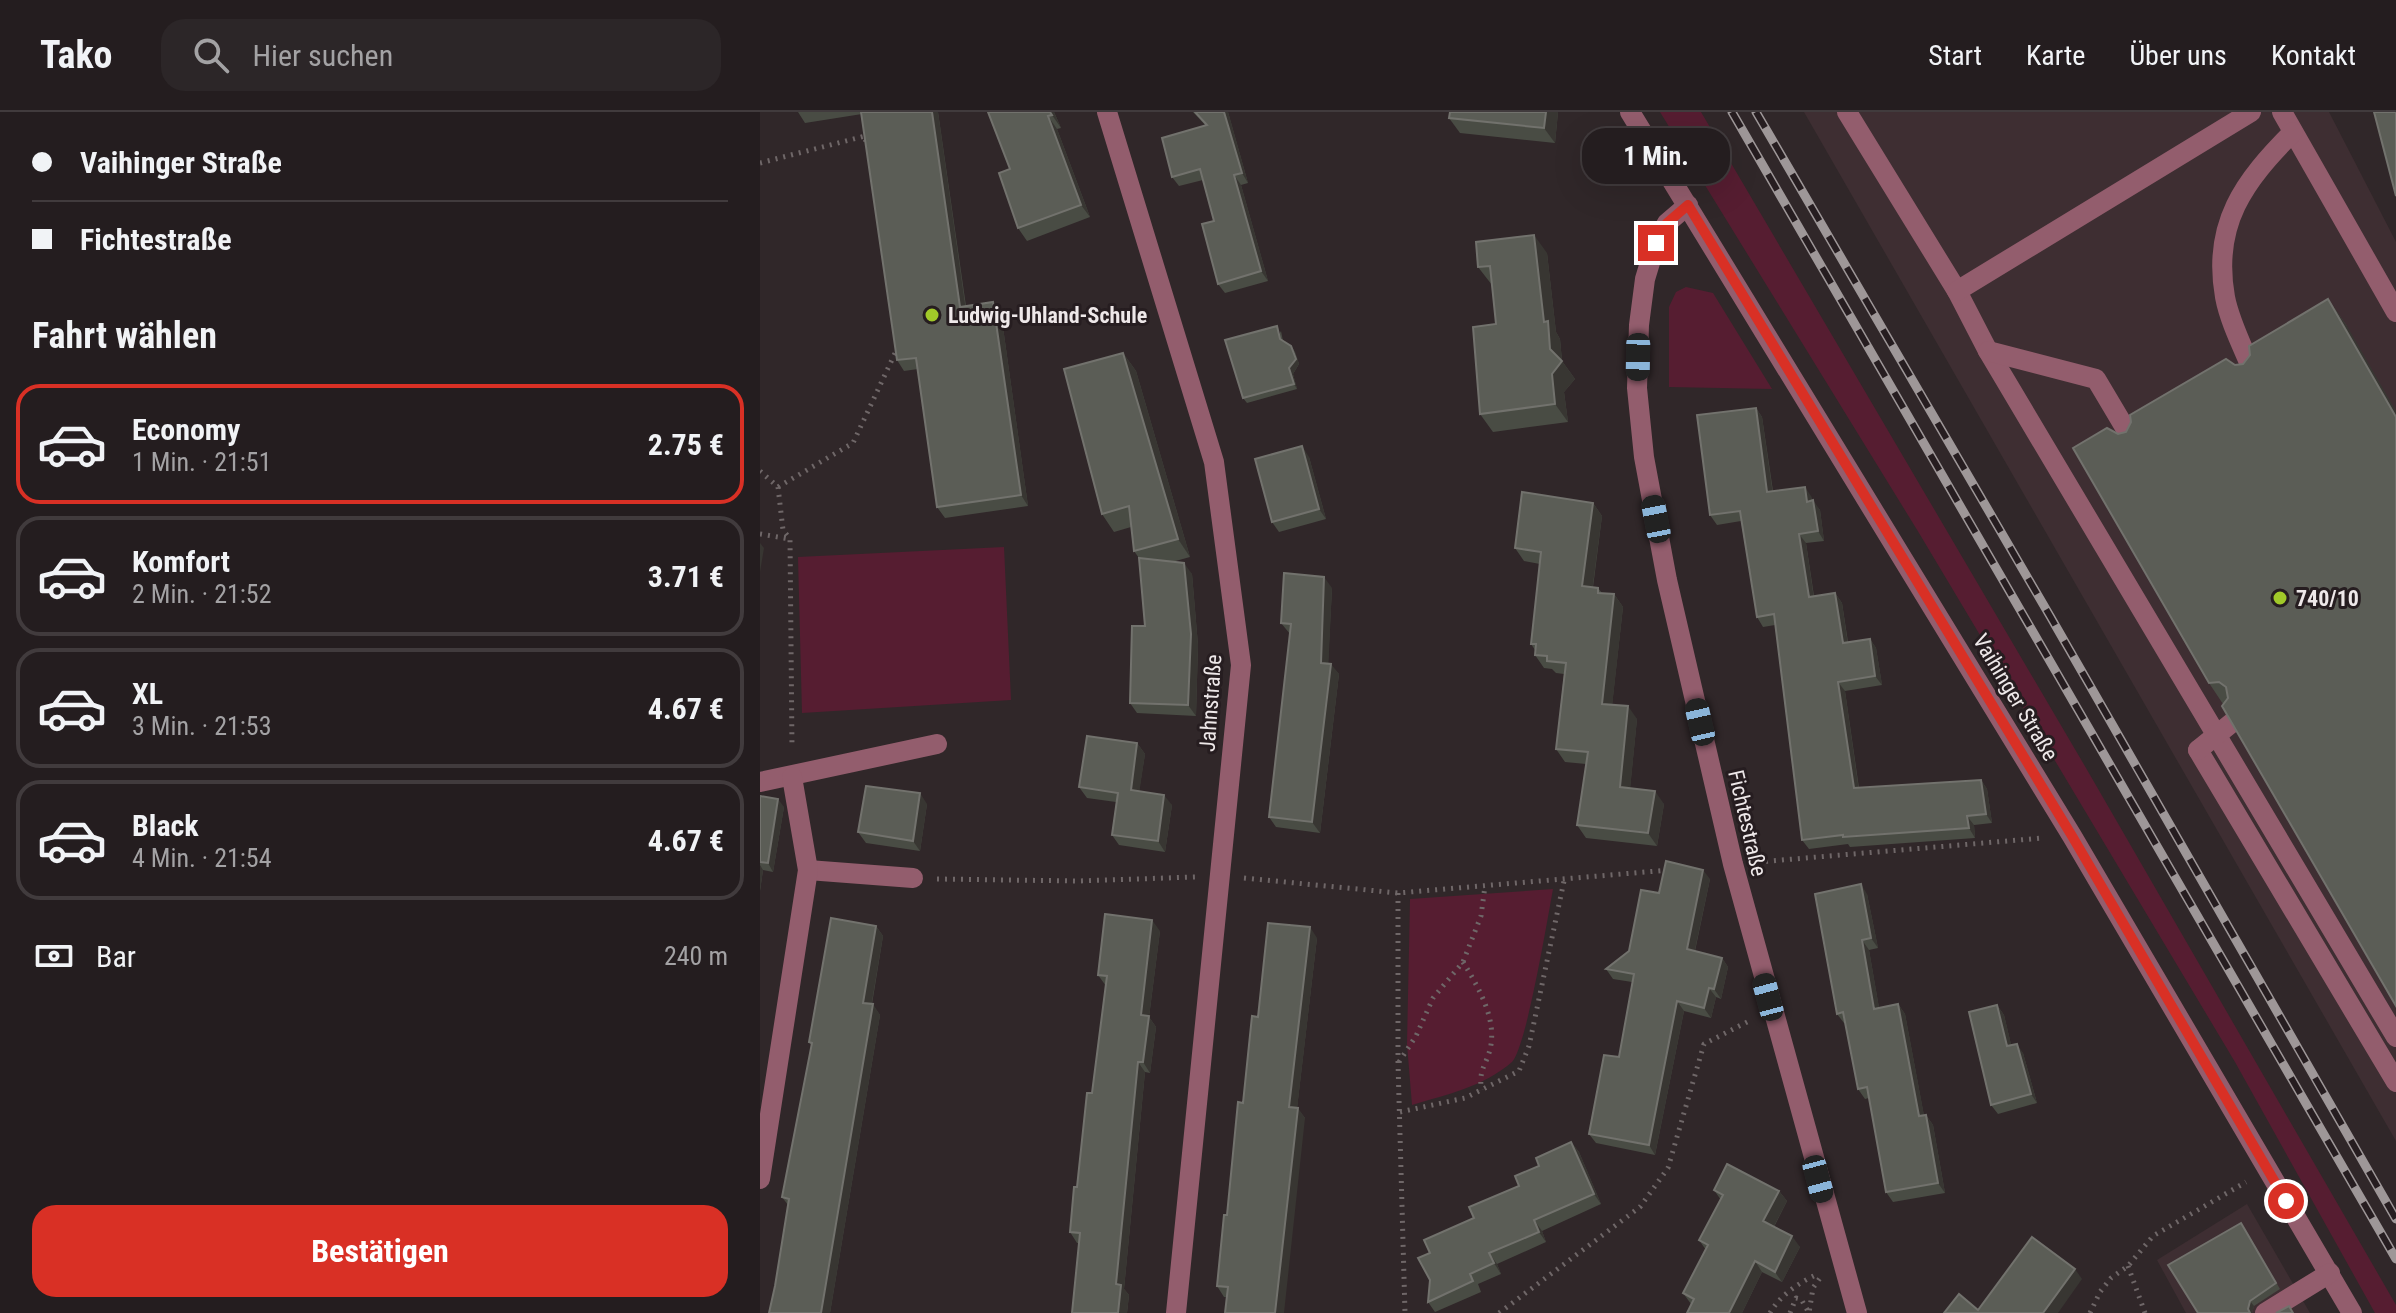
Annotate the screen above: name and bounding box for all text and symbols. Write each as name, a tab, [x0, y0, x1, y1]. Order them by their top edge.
search box	[161, 19, 721, 91]
text: Tako	[40, 33, 113, 77]
icon: search	[189, 33, 233, 77]
text: Hier suchen	[253, 38, 393, 73]
text: Start	[1928, 39, 1982, 72]
text: Karte	[2026, 39, 2085, 72]
text: Über uns	[2129, 39, 2227, 72]
text: Kontakt	[2271, 39, 2356, 72]
callout: 1 Min.	[1582, 127, 1730, 183]
text: 1 Min.	[1623, 141, 1689, 171]
text: Vaihinger Straße	[80, 145, 282, 180]
text: Fichtestraße	[80, 222, 232, 257]
route end	[1638, 225, 1674, 261]
place label: Ludwig-Uhland-Schule	[948, 303, 1147, 328]
marker: Ludwig-Uhland-Schule	[923, 306, 941, 324]
text: Fahrt wählen	[32, 315, 217, 357]
car	[1626, 333, 1650, 381]
icon: car	[36, 408, 108, 480]
text: Economy	[132, 412, 240, 447]
text: 2.75 €	[648, 427, 724, 462]
text: 1 Min. · 21:51	[132, 447, 272, 477]
car	[1640, 493, 1672, 545]
icon: car	[36, 540, 108, 612]
text: Komfort	[132, 544, 230, 579]
text: 3.71 €	[648, 559, 724, 594]
text: 2 Min. · 21:52	[132, 579, 272, 609]
place label: 740/10	[2296, 586, 2359, 611]
marker: 740/10	[2271, 589, 2289, 607]
street label: Vaihinger Straße	[1968, 629, 2063, 765]
street label: Jahnstraße	[1195, 653, 1226, 753]
icon: car	[36, 672, 108, 744]
text: XL	[132, 676, 163, 711]
text: 4.67 €	[648, 691, 724, 726]
car	[1683, 696, 1717, 748]
text: 3 Min. · 21:53	[132, 711, 272, 741]
street label: Fichtestraße	[1723, 767, 1772, 879]
icon: car	[36, 804, 108, 876]
text: Black	[132, 808, 199, 843]
text: 4.67 €	[648, 823, 724, 858]
text: 4 Min. · 21:54	[132, 843, 272, 873]
icon: cash	[32, 934, 76, 978]
text: Bar	[96, 939, 136, 974]
text: 240 m	[664, 941, 728, 971]
car	[1750, 971, 1786, 1023]
car	[1800, 1153, 1836, 1205]
route start	[2268, 1183, 2304, 1219]
button: Bestätigen	[32, 1205, 728, 1297]

